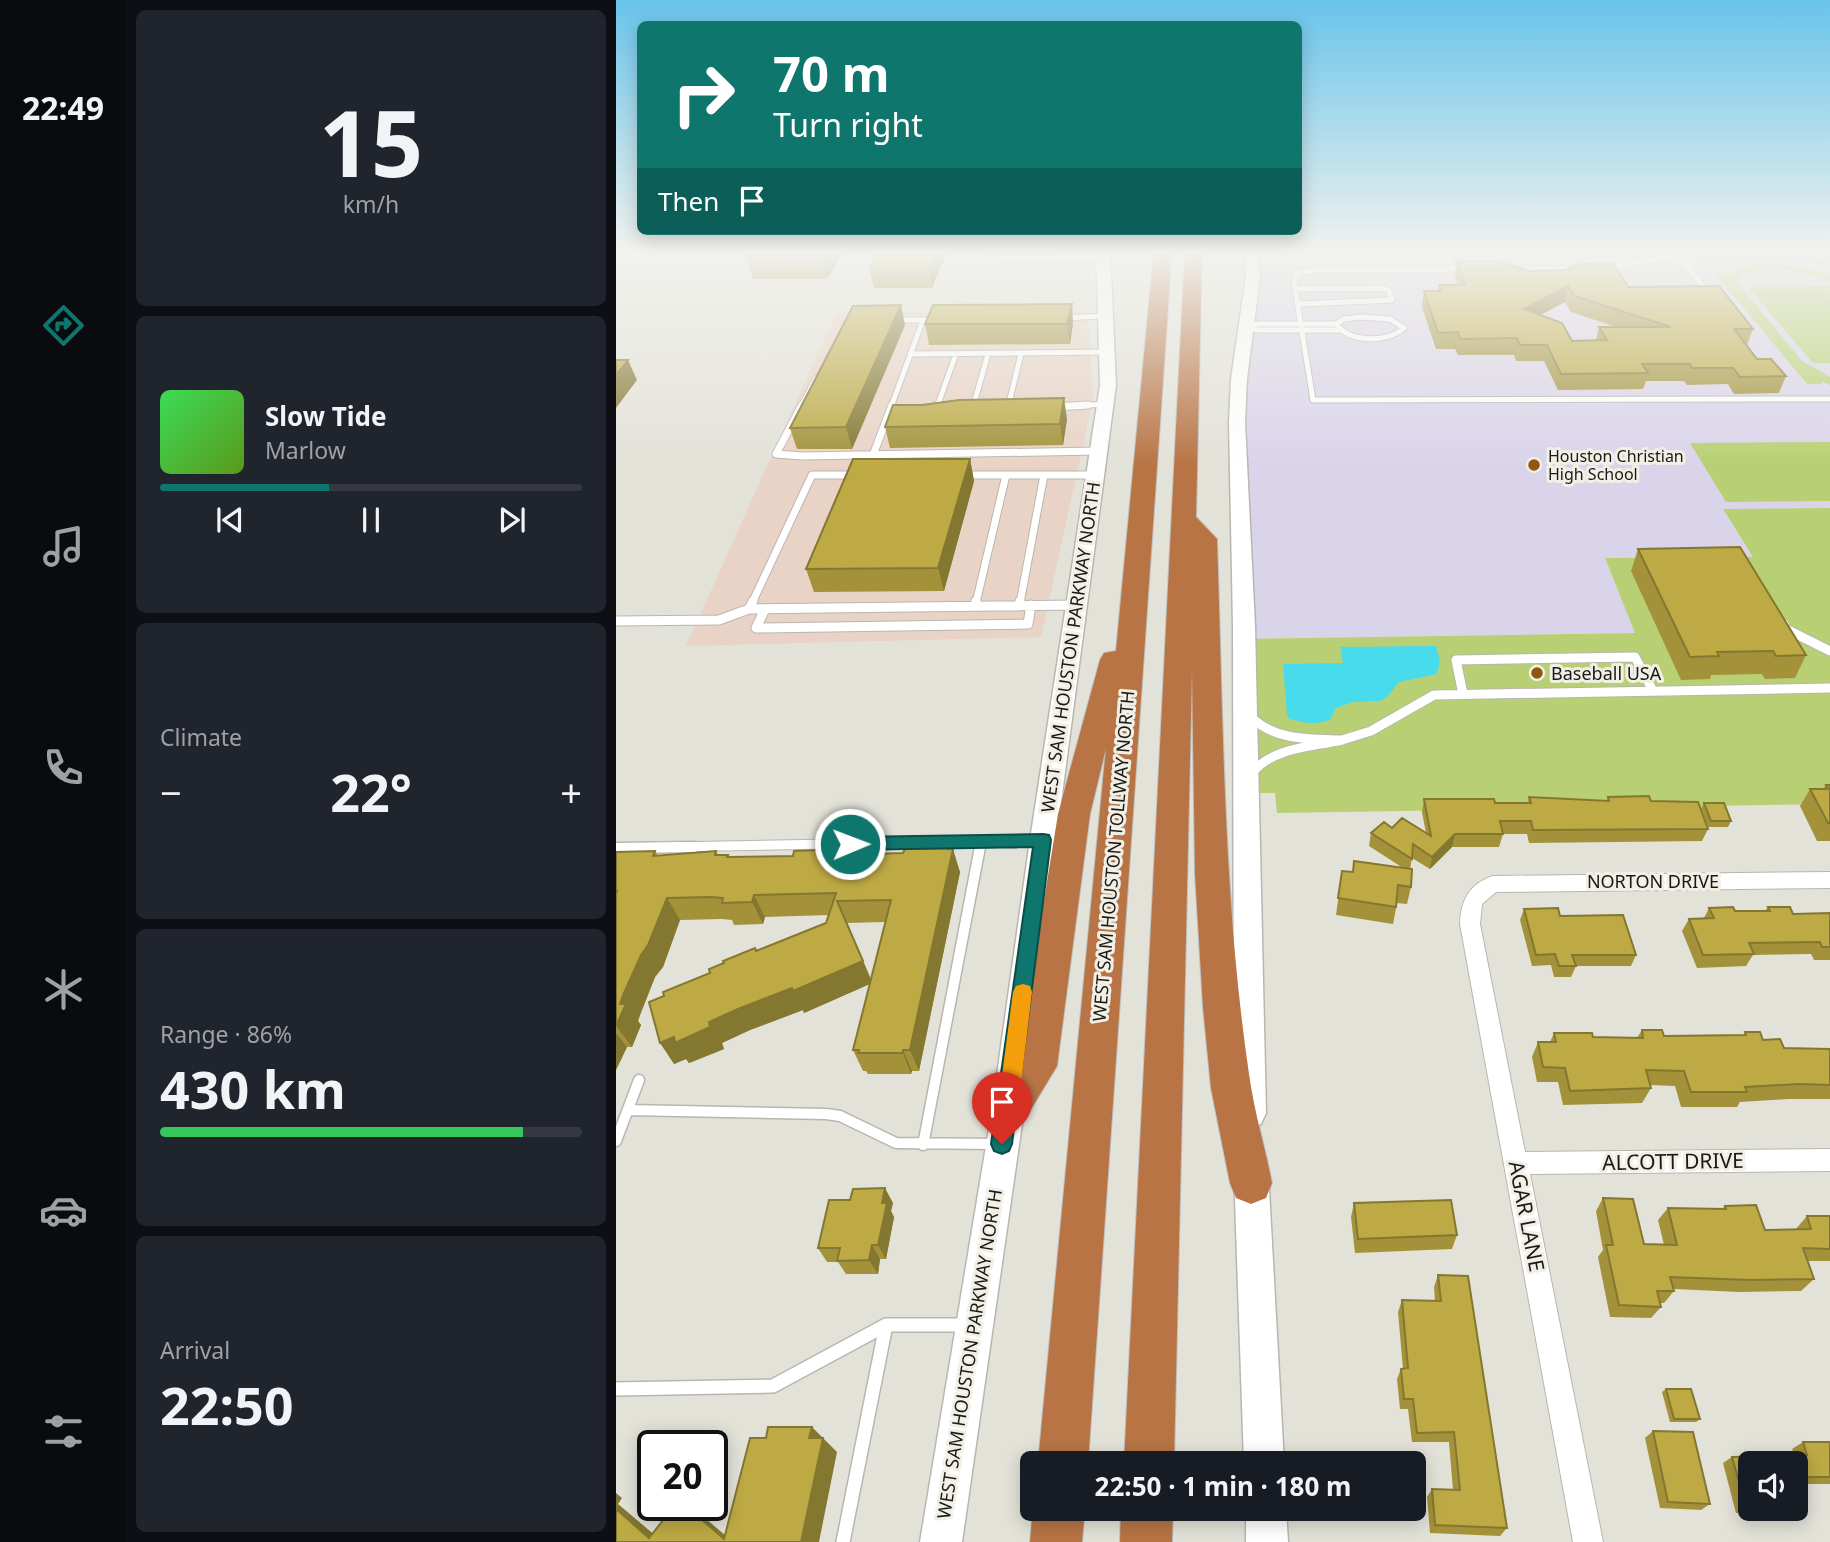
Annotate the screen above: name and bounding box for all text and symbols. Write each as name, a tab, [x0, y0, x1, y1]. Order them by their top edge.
text: 70 m	[773, 40, 890, 106]
icon: right	[658, 49, 749, 140]
text: 15	[319, 80, 423, 204]
text: 22:49	[22, 86, 104, 129]
text: Turn right	[773, 103, 923, 146]
icon: arrive	[733, 182, 771, 220]
text: Then	[658, 183, 719, 219]
text: km/h	[343, 188, 399, 220]
icon: directions	[39, 301, 88, 350]
text: Slow Tide	[265, 398, 387, 434]
text: Marlow	[265, 434, 346, 466]
place label: Houston Christian High School	[1548, 445, 1684, 485]
marker: Houston Christian High School	[1526, 457, 1542, 473]
street label: WEST SAM HOUSTON PARKWAY NORTH	[1035, 480, 1105, 814]
icon: previous	[211, 501, 249, 539]
icon: pause	[352, 501, 390, 539]
icon: next	[493, 501, 531, 539]
icon: music	[39, 522, 88, 571]
place label: Baseball USA	[1551, 661, 1662, 685]
marker: Baseball USA	[1529, 665, 1545, 681]
street label: WEST SAM HOUSTON TOLLWAY NORTH	[1087, 690, 1139, 1022]
text: Climate	[160, 721, 242, 753]
icon: phone	[39, 743, 88, 792]
text: 22°	[330, 756, 412, 827]
text: −	[160, 766, 182, 818]
text: +	[560, 766, 582, 818]
position arrow	[813, 807, 887, 881]
street label: NORTON DRIVE	[1587, 869, 1719, 893]
icon: climate	[39, 965, 88, 1014]
text: Range · 86%	[160, 1018, 292, 1050]
text: 430 km	[160, 1053, 346, 1124]
pin	[972, 1072, 1032, 1144]
icon: arrive	[983, 1083, 1021, 1121]
street label: ALCOTT DRIVE	[1602, 1146, 1744, 1176]
street label: AGAR LANE	[1503, 1158, 1551, 1274]
icon: car	[39, 1186, 88, 1235]
street label: WEST SAM HOUSTON PARKWAY NORTH	[931, 1187, 1007, 1521]
text: Arrival	[160, 1334, 230, 1366]
text: 22:50	[160, 1369, 294, 1440]
icon: filters	[39, 1407, 88, 1456]
speed limit sign: 20	[637, 1430, 728, 1521]
map controls	[1738, 1451, 1808, 1521]
button: sound	[1738, 1451, 1808, 1521]
text: 22:50 · 1 min · 180 m	[1095, 1468, 1351, 1504]

